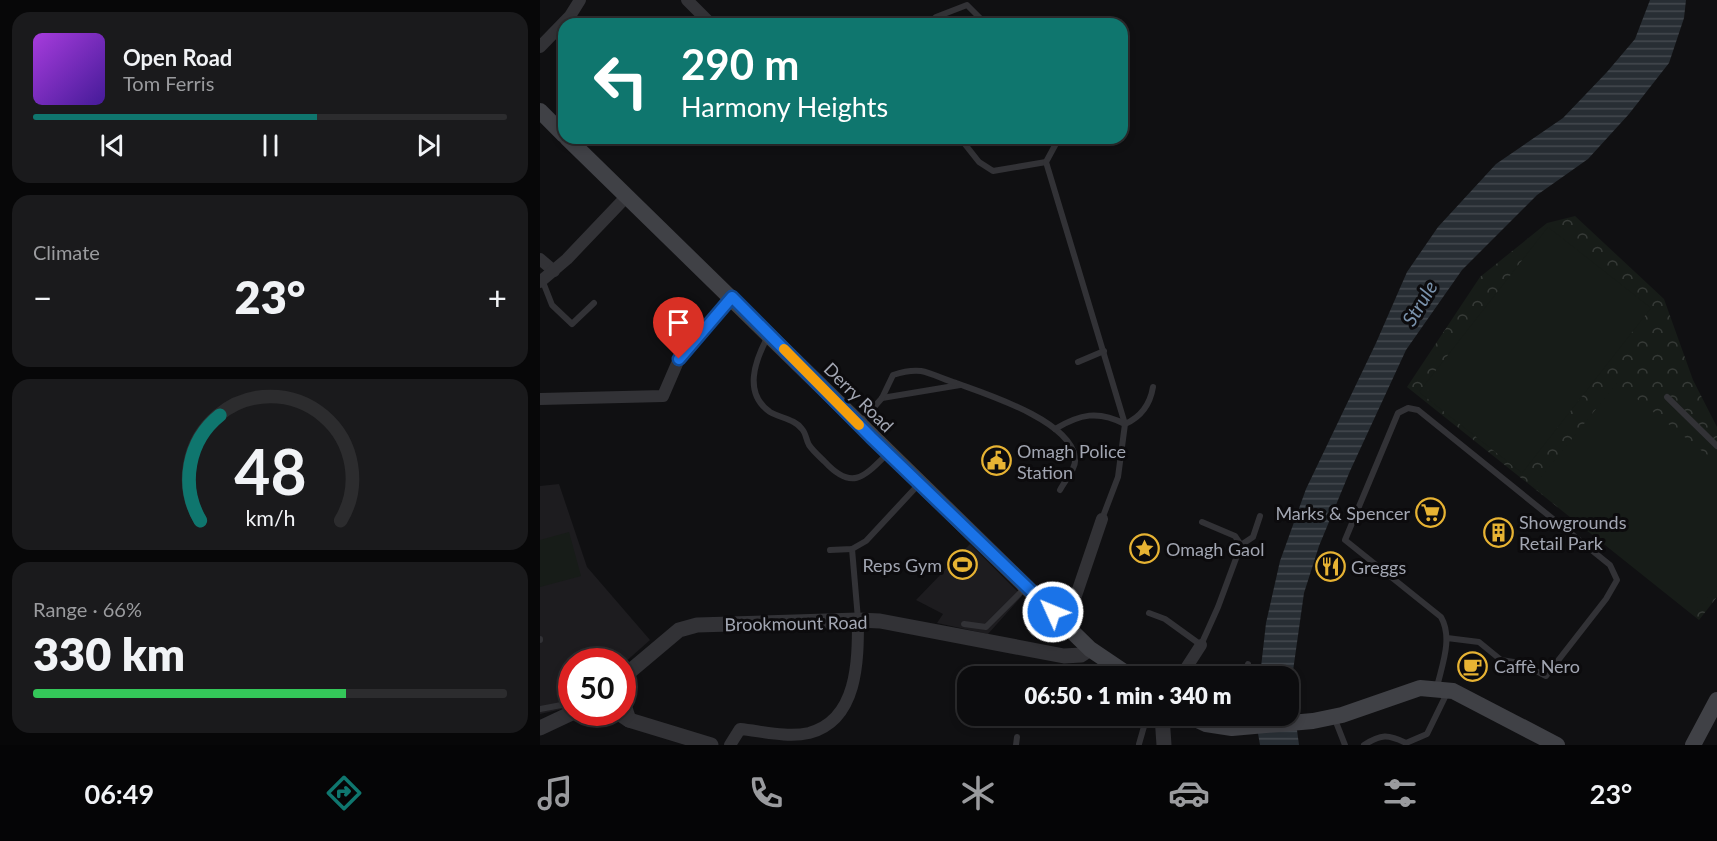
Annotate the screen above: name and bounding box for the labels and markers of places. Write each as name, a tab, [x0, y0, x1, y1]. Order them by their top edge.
pin	[653, 297, 704, 359]
place label: Omagh Police Station	[1017, 440, 1126, 483]
public building icon: Omagh Police Station	[980, 445, 1012, 477]
supermarket icon: Marks & Spencer	[1415, 497, 1447, 529]
place label: Marks & Spencer	[1275, 502, 1410, 524]
place label: Showgrounds Retail Park	[1519, 511, 1627, 554]
building icon: Showgrounds Retail Park	[1482, 516, 1514, 548]
place icon: Omagh Gaol	[1129, 533, 1161, 565]
place label: Omagh Gaol	[1166, 538, 1265, 560]
sports icon: Reps Gym	[947, 549, 979, 581]
restaurant icon: Greggs	[1314, 551, 1346, 583]
place label: Reps Gym	[862, 554, 942, 576]
place label: Greggs	[1351, 556, 1406, 578]
cafe icon: Caffè Nero	[1457, 650, 1489, 682]
place label: Caffè Nero	[1494, 655, 1580, 677]

